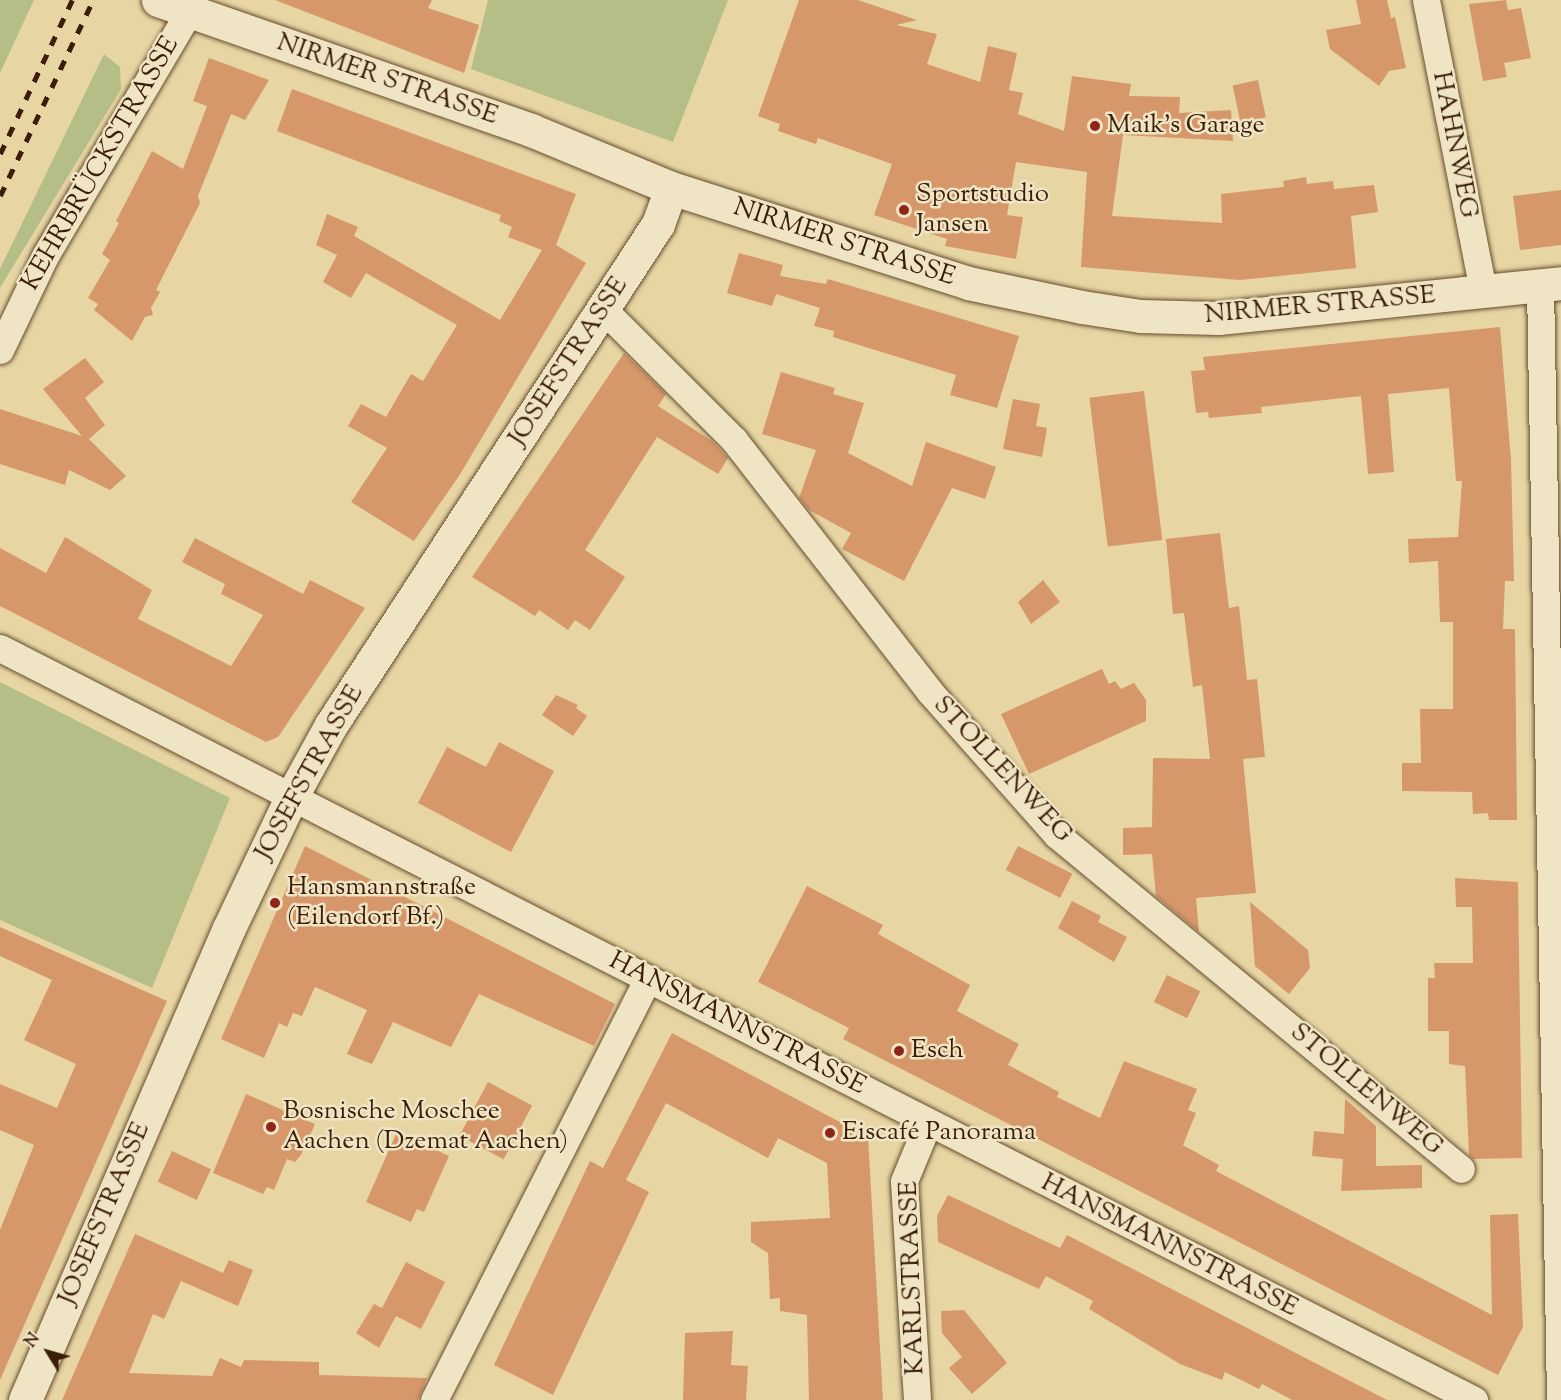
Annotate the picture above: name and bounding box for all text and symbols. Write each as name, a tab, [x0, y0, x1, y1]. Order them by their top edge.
street label: NIRMER STRASSE	[272, 28, 502, 132]
street label: KEHRBRÜCKSTRASSE	[16, 32, 186, 296]
street label: HAHNWEG	[1424, 69, 1484, 221]
place label: Maik's Garage	[1107, 110, 1265, 142]
marker: Maik's Garage	[1088, 119, 1102, 133]
place label: Sportstudio Jansen	[916, 179, 1049, 240]
street label: NIRMER STRASSE	[729, 192, 959, 294]
marker: Sportstudio Jansen	[897, 203, 911, 217]
street label: JOSEFSTRASSE	[503, 272, 635, 452]
street label: NIRMER STRASSE	[1203, 280, 1437, 332]
street label: JOSEFSTRASSE	[249, 680, 371, 866]
street label: STOLLENWEG	[926, 690, 1078, 850]
place label: Hansmannstraße (Eilendorf Bf.)	[287, 872, 476, 934]
marker: Hansmannstraße (Eilendorf Bf.)	[268, 896, 282, 910]
street label: HANSMANNSTRASSE	[603, 946, 871, 1102]
street label: STOLLENWEG	[1283, 1017, 1449, 1163]
place label: Esch	[911, 1035, 964, 1067]
marker: Esch	[892, 1044, 906, 1058]
place label: Bosnische Moschee Aachen (Dzemat Aachen)	[283, 1096, 568, 1158]
place label: Eiscafé Panorama	[842, 1117, 1036, 1149]
street label: JOSEFSTRASSE	[53, 1118, 157, 1310]
marker: Bosnische Moschee Aachen (Dzemat Aachen)	[264, 1120, 278, 1134]
marker: Eiscafé Panorama	[823, 1126, 837, 1140]
street label: HANSMANNSTRASSE	[1035, 1168, 1303, 1324]
street label: KARLSTRASSE	[894, 1180, 932, 1376]
north arrow	[18, 1322, 78, 1382]
text: N	[20, 1329, 46, 1353]

